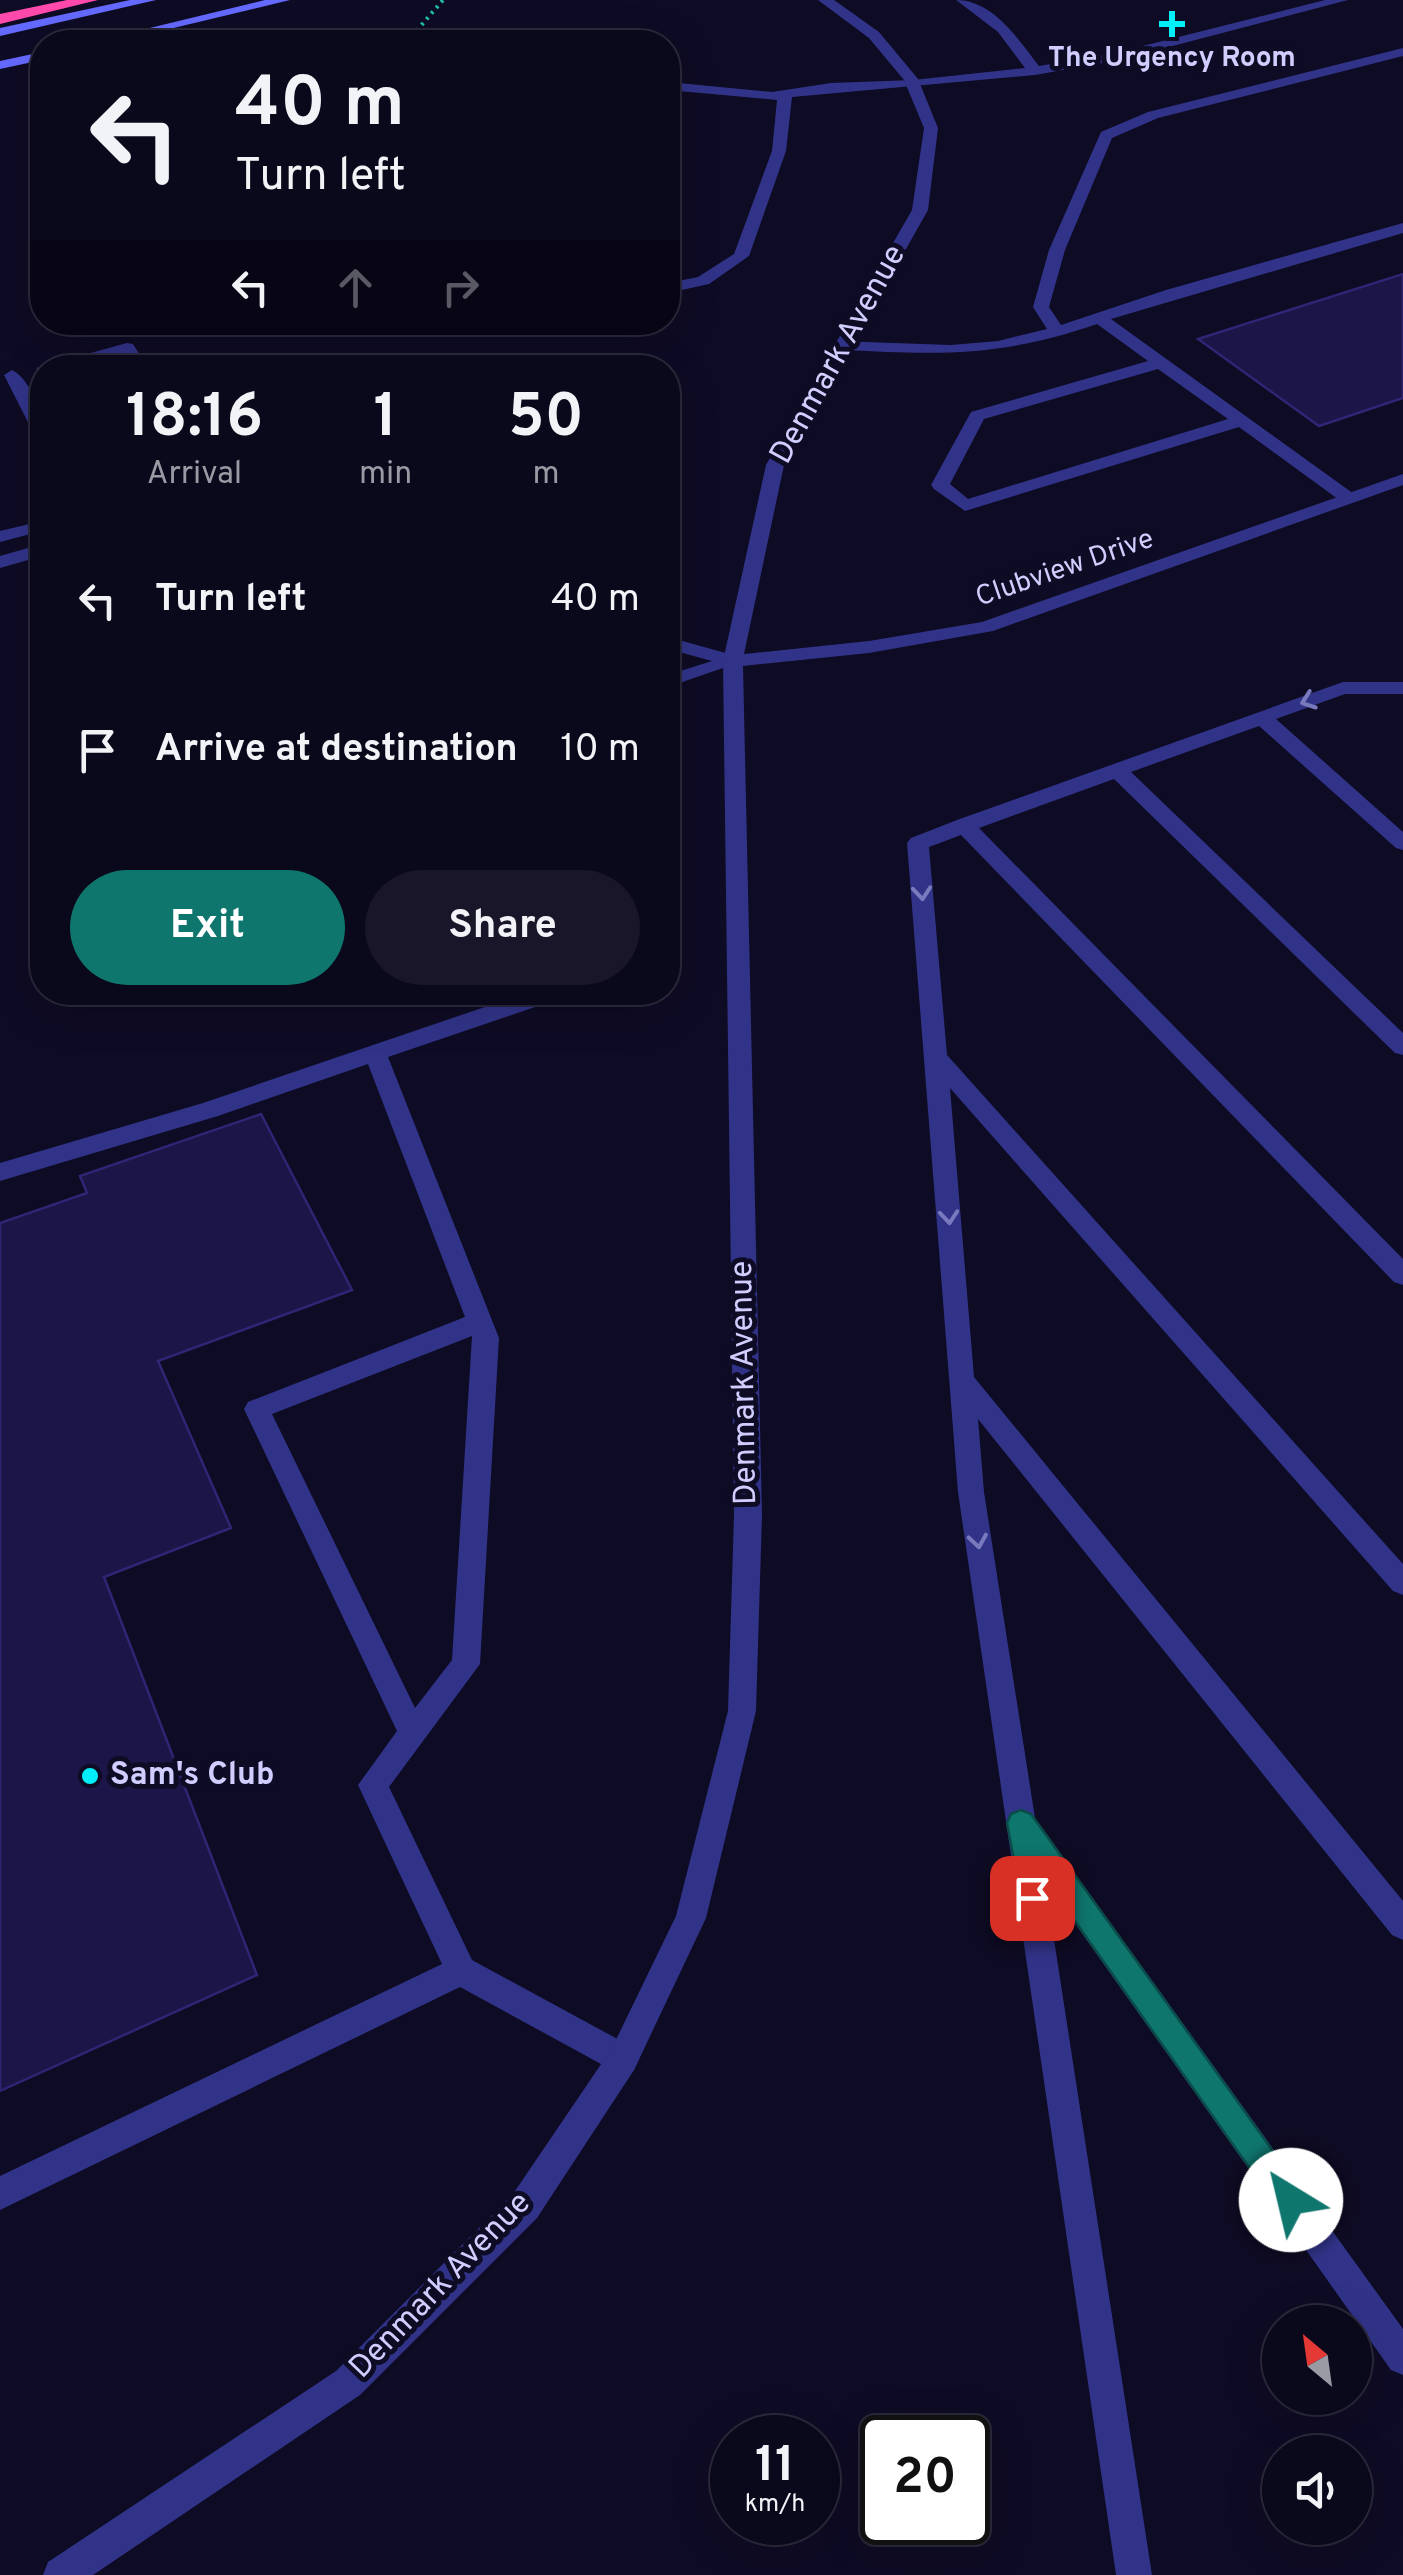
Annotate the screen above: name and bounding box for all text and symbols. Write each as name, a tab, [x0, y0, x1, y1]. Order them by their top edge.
marker: The Urgency Room	[1159, 11, 1185, 37]
place label: The Urgency Room	[1048, 41, 1296, 77]
text: 40 m	[235, 62, 405, 151]
icon: left	[70, 70, 200, 200]
text: Turn left	[235, 149, 406, 206]
street label: Denmark Avenue	[762, 238, 916, 472]
icon: left	[223, 260, 278, 315]
icon: ahead	[328, 260, 383, 315]
icon: right	[433, 260, 488, 315]
text: 18:16	[126, 382, 263, 458]
text: 1	[374, 382, 398, 458]
text: 50	[508, 382, 584, 458]
text: Arrival	[147, 455, 242, 495]
text: min	[359, 455, 412, 495]
text: m	[533, 455, 560, 495]
street label: Clubview Drive	[971, 522, 1159, 616]
icon: left	[70, 573, 125, 628]
text: Turn left	[155, 576, 307, 625]
text: 40 m	[551, 576, 640, 625]
one-way arrow	[1300, 689, 1317, 710]
icon: arrive	[70, 723, 125, 778]
text: Arrive at destination	[155, 726, 518, 775]
text: 10 m	[560, 726, 640, 775]
button: Exit	[70, 870, 345, 985]
button: Share	[365, 870, 640, 985]
one-way arrow	[911, 885, 933, 901]
one-way arrow	[937, 1209, 959, 1225]
street label: Denmark Avenue	[723, 1260, 767, 1506]
one-way arrow	[967, 1532, 988, 1549]
place label: Sam's Club	[110, 1756, 274, 1796]
marker: Sam's Club	[79, 1765, 101, 1787]
pin	[990, 1856, 1075, 1941]
icon: arrive	[1005, 1871, 1060, 1926]
position arrow	[1239, 2148, 1343, 2252]
street label: Denmark Avenue	[342, 2184, 540, 2388]
north arrow	[1262, 2305, 1372, 2415]
map controls	[1262, 2305, 1372, 2545]
speed limit sign: 20	[860, 2415, 990, 2545]
button: sound	[1262, 2435, 1372, 2545]
text: 11	[755, 2436, 795, 2499]
text: km/h	[745, 2489, 805, 2521]

